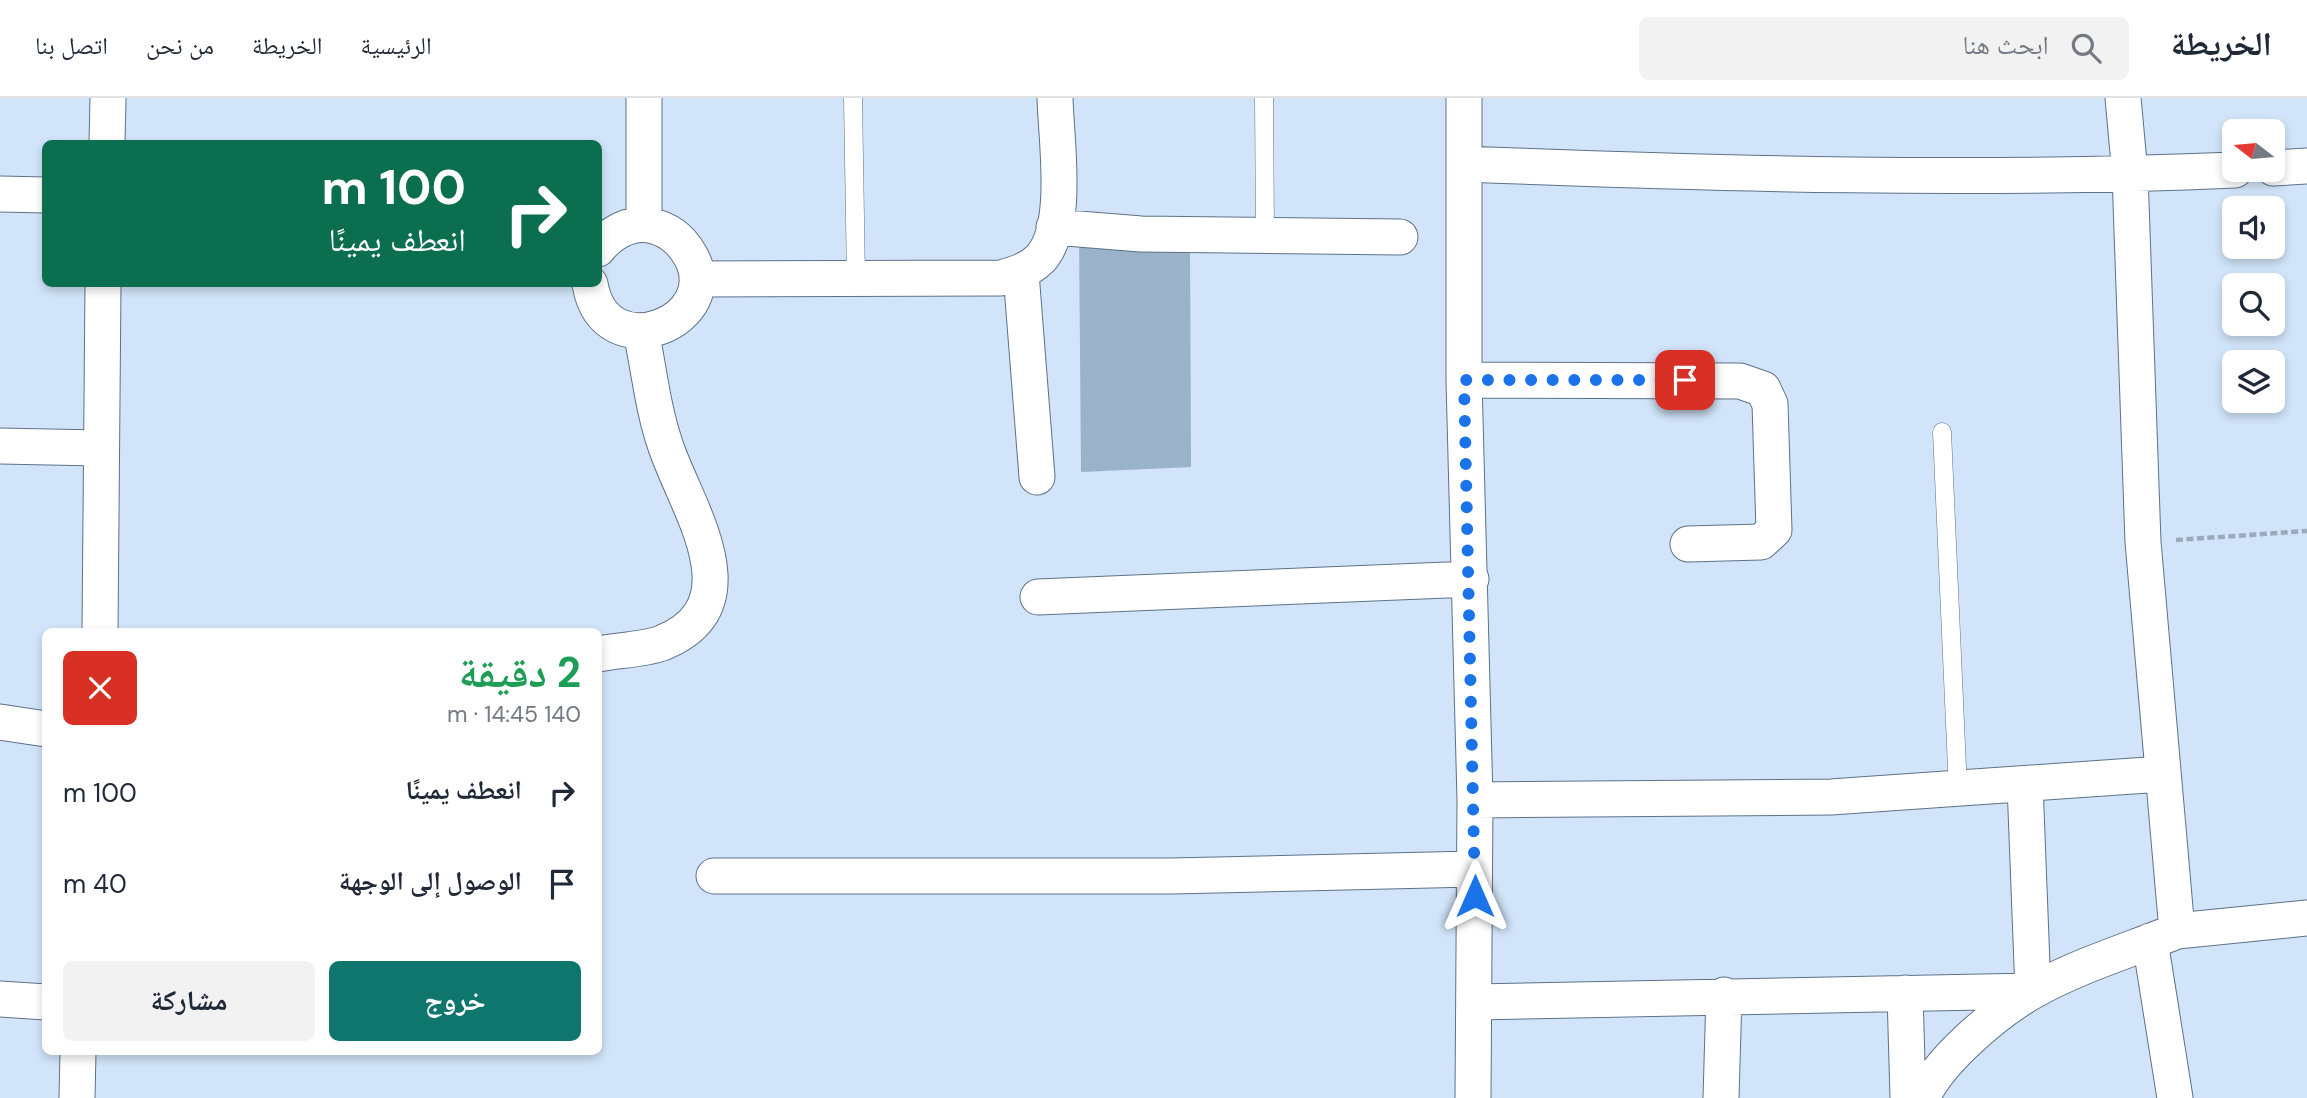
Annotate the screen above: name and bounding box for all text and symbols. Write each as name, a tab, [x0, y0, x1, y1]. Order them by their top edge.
search box	[1639, 17, 2129, 80]
text: الخريطة	[2171, 22, 2272, 65]
text: ابحث هنا	[1963, 28, 2049, 62]
icon: search	[2067, 29, 2105, 67]
text: اتصل بنا	[35, 30, 108, 61]
text: من نحن	[146, 30, 214, 61]
text: الخريطة	[252, 30, 323, 61]
text: الرئيسية	[361, 30, 432, 61]
north arrow	[2222, 119, 2286, 182]
map controls	[2222, 119, 2285, 413]
text: 100 m	[322, 155, 466, 219]
icon: right	[490, 168, 581, 259]
button: sound	[2222, 196, 2285, 259]
text: انعطف يمينًا	[328, 219, 466, 261]
button: search	[2222, 273, 2285, 336]
pin	[1655, 350, 1715, 410]
button: layers	[2222, 350, 2285, 413]
icon: arrive	[1666, 361, 1704, 399]
text: 2 دقيقة	[459, 645, 581, 700]
button: close	[63, 651, 137, 725]
text: 140 m · 14:45	[447, 699, 581, 729]
text: انعطف يمينًا	[406, 773, 522, 807]
icon: right	[543, 774, 581, 812]
text: 100 m	[63, 776, 137, 810]
position arrow	[1438, 859, 1512, 933]
text: الوصول إلى الوجهة	[339, 864, 522, 898]
icon: arrive	[543, 865, 581, 903]
text: 40 m	[63, 867, 127, 901]
button: مشاركة	[63, 961, 315, 1041]
button: خروج	[329, 961, 581, 1041]

